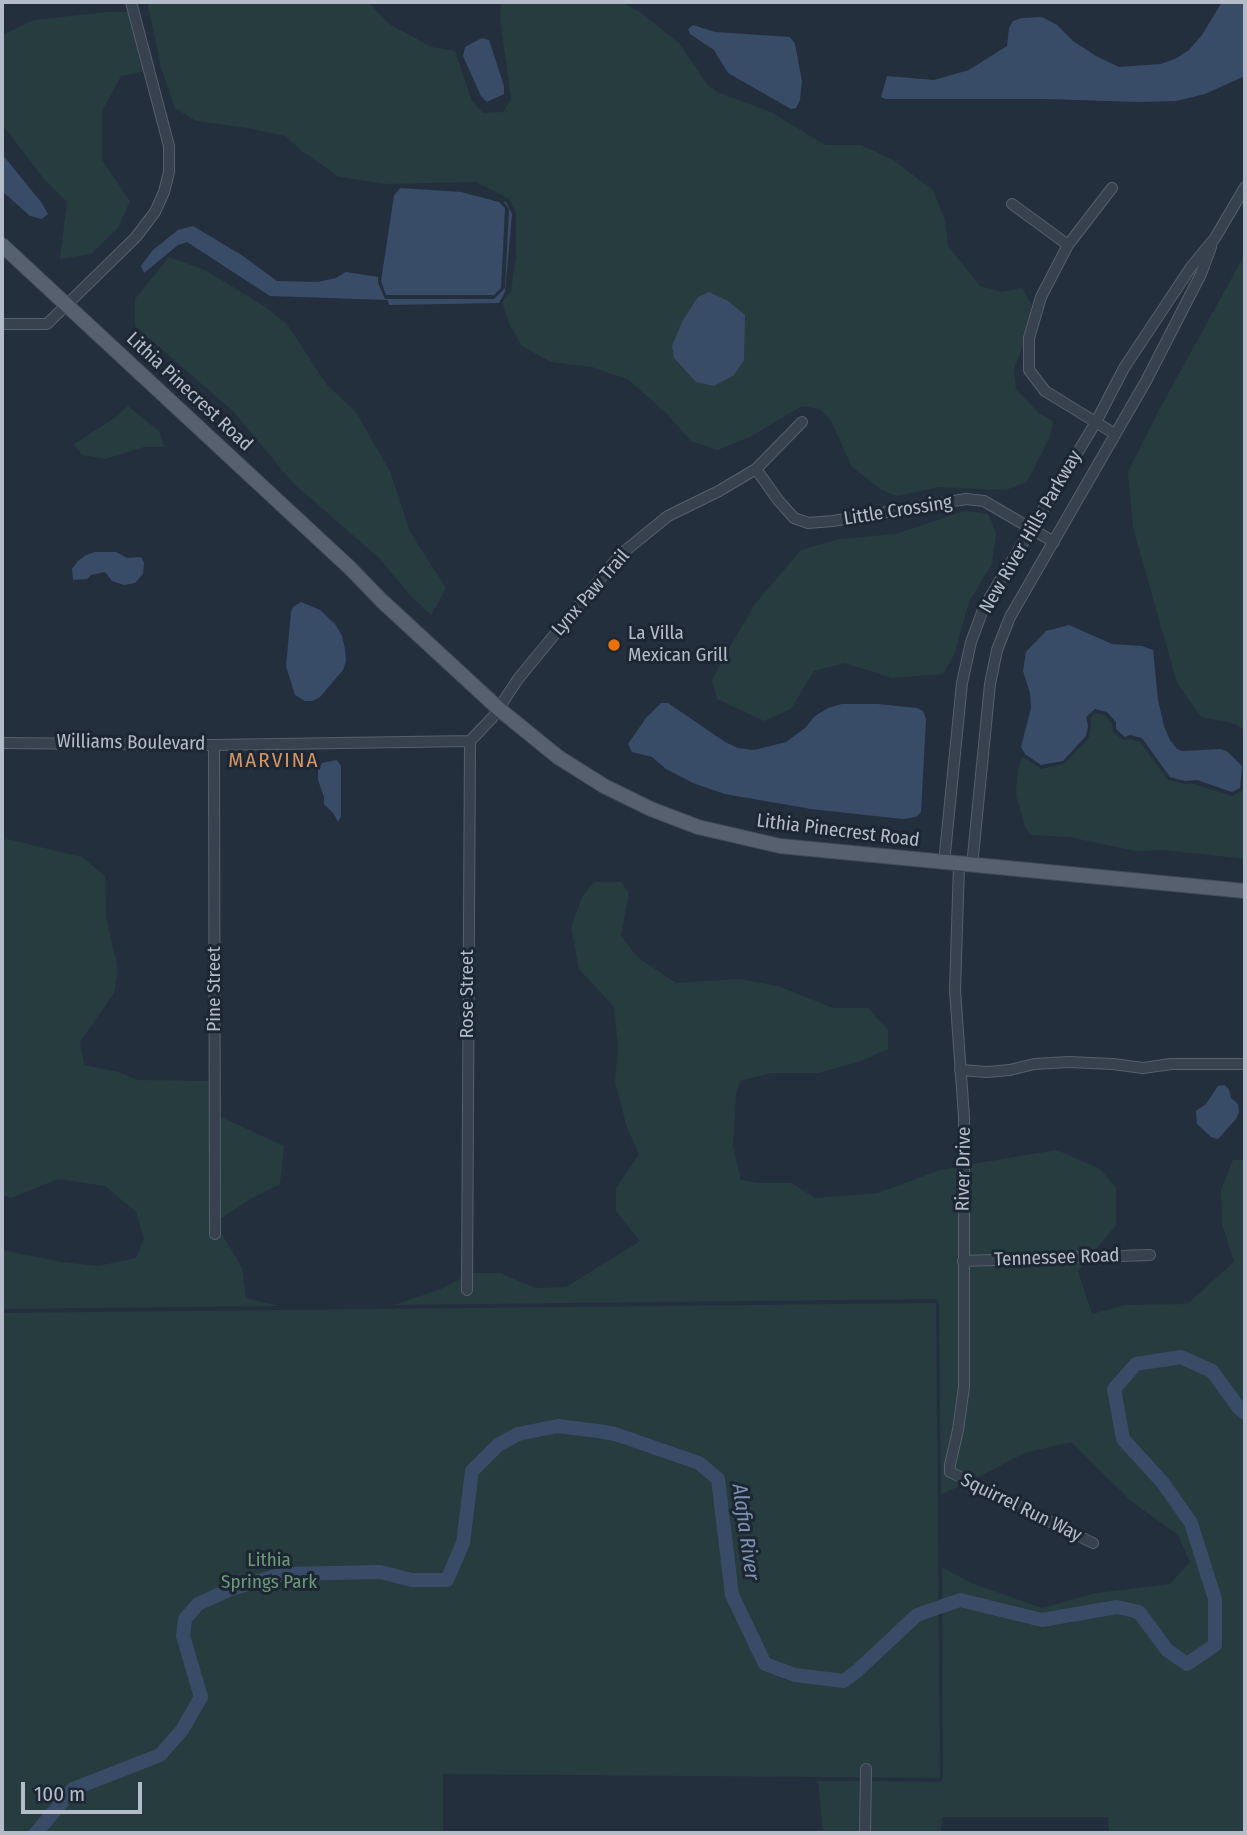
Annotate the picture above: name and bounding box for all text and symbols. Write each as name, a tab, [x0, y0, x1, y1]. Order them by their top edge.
street label: Lithia Pinecrest Road	[121, 328, 257, 456]
street label: New River Hills Parkway	[975, 447, 1087, 617]
street label: Little Crossing	[842, 491, 954, 531]
street label: Lynx Paw Trail	[547, 545, 635, 641]
place label: La Villa Mexican Grill	[628, 623, 728, 667]
marker: La Villa Mexican Grill	[606, 637, 622, 653]
street label: Williams Boulevard	[56, 730, 206, 756]
district label: MARVINA	[229, 748, 319, 774]
street label: Lithia Pinecrest Road	[755, 810, 921, 852]
street label: Pine Street	[204, 946, 226, 1032]
street label: Rose Street	[457, 950, 479, 1038]
street label: River Drive	[952, 1127, 976, 1211]
street label: Tennessee Road	[994, 1244, 1120, 1272]
street label: Squirrel Run Way	[957, 1469, 1085, 1547]
water label: Alafia River	[726, 1482, 764, 1582]
park label: Lithia Springs Park	[221, 1550, 317, 1594]
scale bar	[24, 1769, 145, 1813]
text: 100 m	[34, 1781, 85, 1807]

